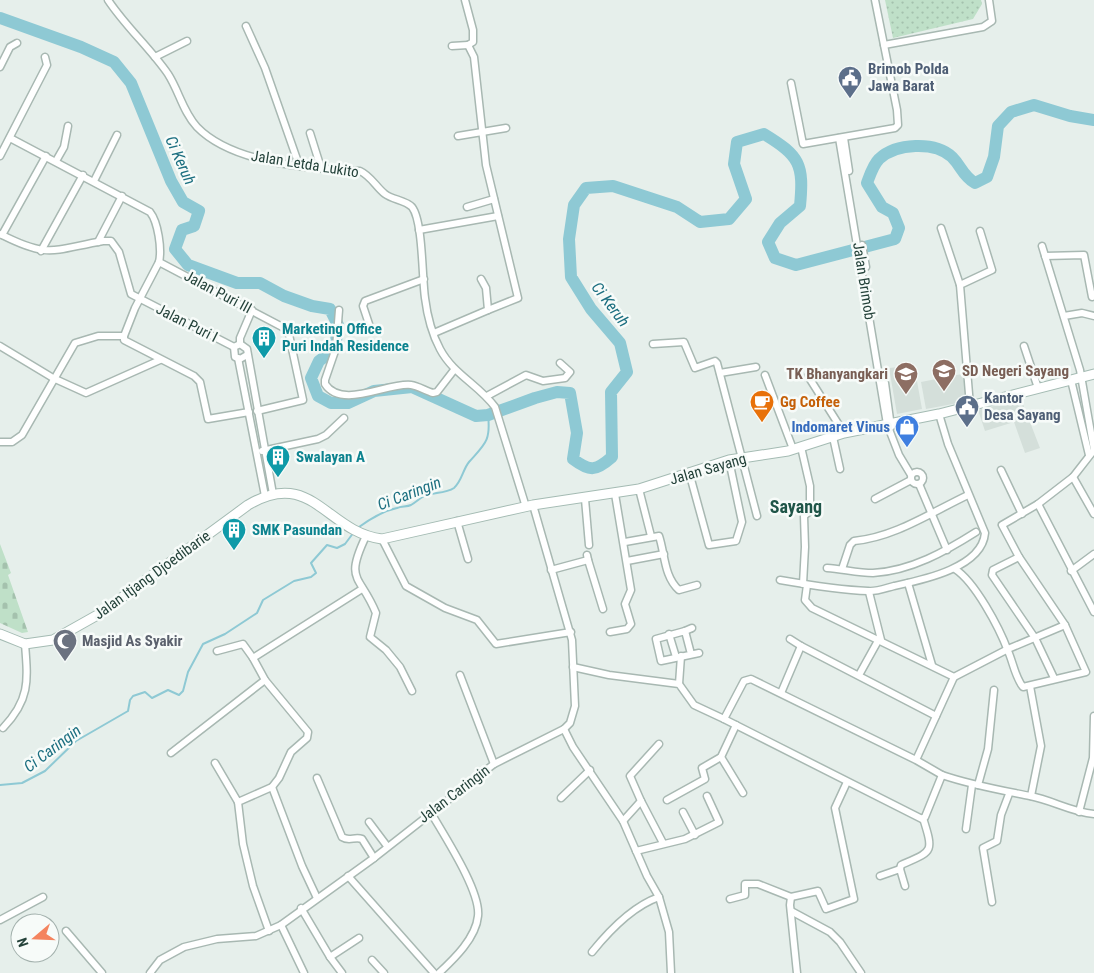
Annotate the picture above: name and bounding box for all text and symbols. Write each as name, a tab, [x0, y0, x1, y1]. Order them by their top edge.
place label: Brimob Polda Jawa Barat	[868, 60, 949, 95]
public building icon: Brimob Polda Jawa Barat	[837, 65, 863, 99]
water label: Ci Keruh	[161, 133, 200, 187]
street label: Jalan Letda Lukito	[250, 147, 360, 181]
street label: Jalan Brimob	[849, 241, 879, 321]
street label: Jalan Puri III	[181, 267, 255, 317]
water label: Ci Keruh	[588, 278, 634, 330]
street label: Jalan Puri I	[153, 300, 221, 346]
place label: Marketing Office Puri Indah Residence	[282, 320, 409, 355]
building icon: Marketing Office Puri Indah Residence	[251, 325, 277, 359]
school or university icon: SD Negeri Sayang	[931, 358, 957, 392]
school or university icon: TK Bhanyangkari	[893, 361, 919, 395]
place label: SD Negeri Sayang	[962, 362, 1069, 380]
place label: TK Bhanyangkari	[786, 365, 888, 383]
cafe icon: Gg Coffee	[749, 389, 775, 423]
place label: Kantor Desa Sayang	[984, 389, 1061, 424]
place label: Gg Coffee	[780, 393, 840, 411]
public building icon: Kantor Desa Sayang	[954, 394, 980, 428]
shop icon: Indomaret Vinus	[894, 414, 920, 448]
place label: Indomaret Vinus	[791, 418, 890, 436]
building icon: Swalayan A	[265, 444, 291, 478]
place label: Swalayan A	[296, 448, 365, 466]
street label: Jalan Sayang	[668, 450, 748, 488]
water label: Ci Caringin	[375, 473, 444, 514]
district label: Sayang	[770, 496, 822, 517]
building icon: SMK Pasundan	[221, 517, 247, 551]
place label: SMK Pasundan	[252, 521, 342, 539]
street label: Jalan Itjang Djoedibarie	[90, 527, 214, 623]
mosque icon: Masjid As Syakir	[52, 628, 78, 662]
place label: Masjid As Syakir	[82, 632, 183, 650]
water label: Ci Caringin	[20, 721, 85, 776]
street label: Jalan Caringin	[415, 761, 493, 827]
north arrow	[10, 913, 60, 963]
text: N	[14, 936, 32, 949]

